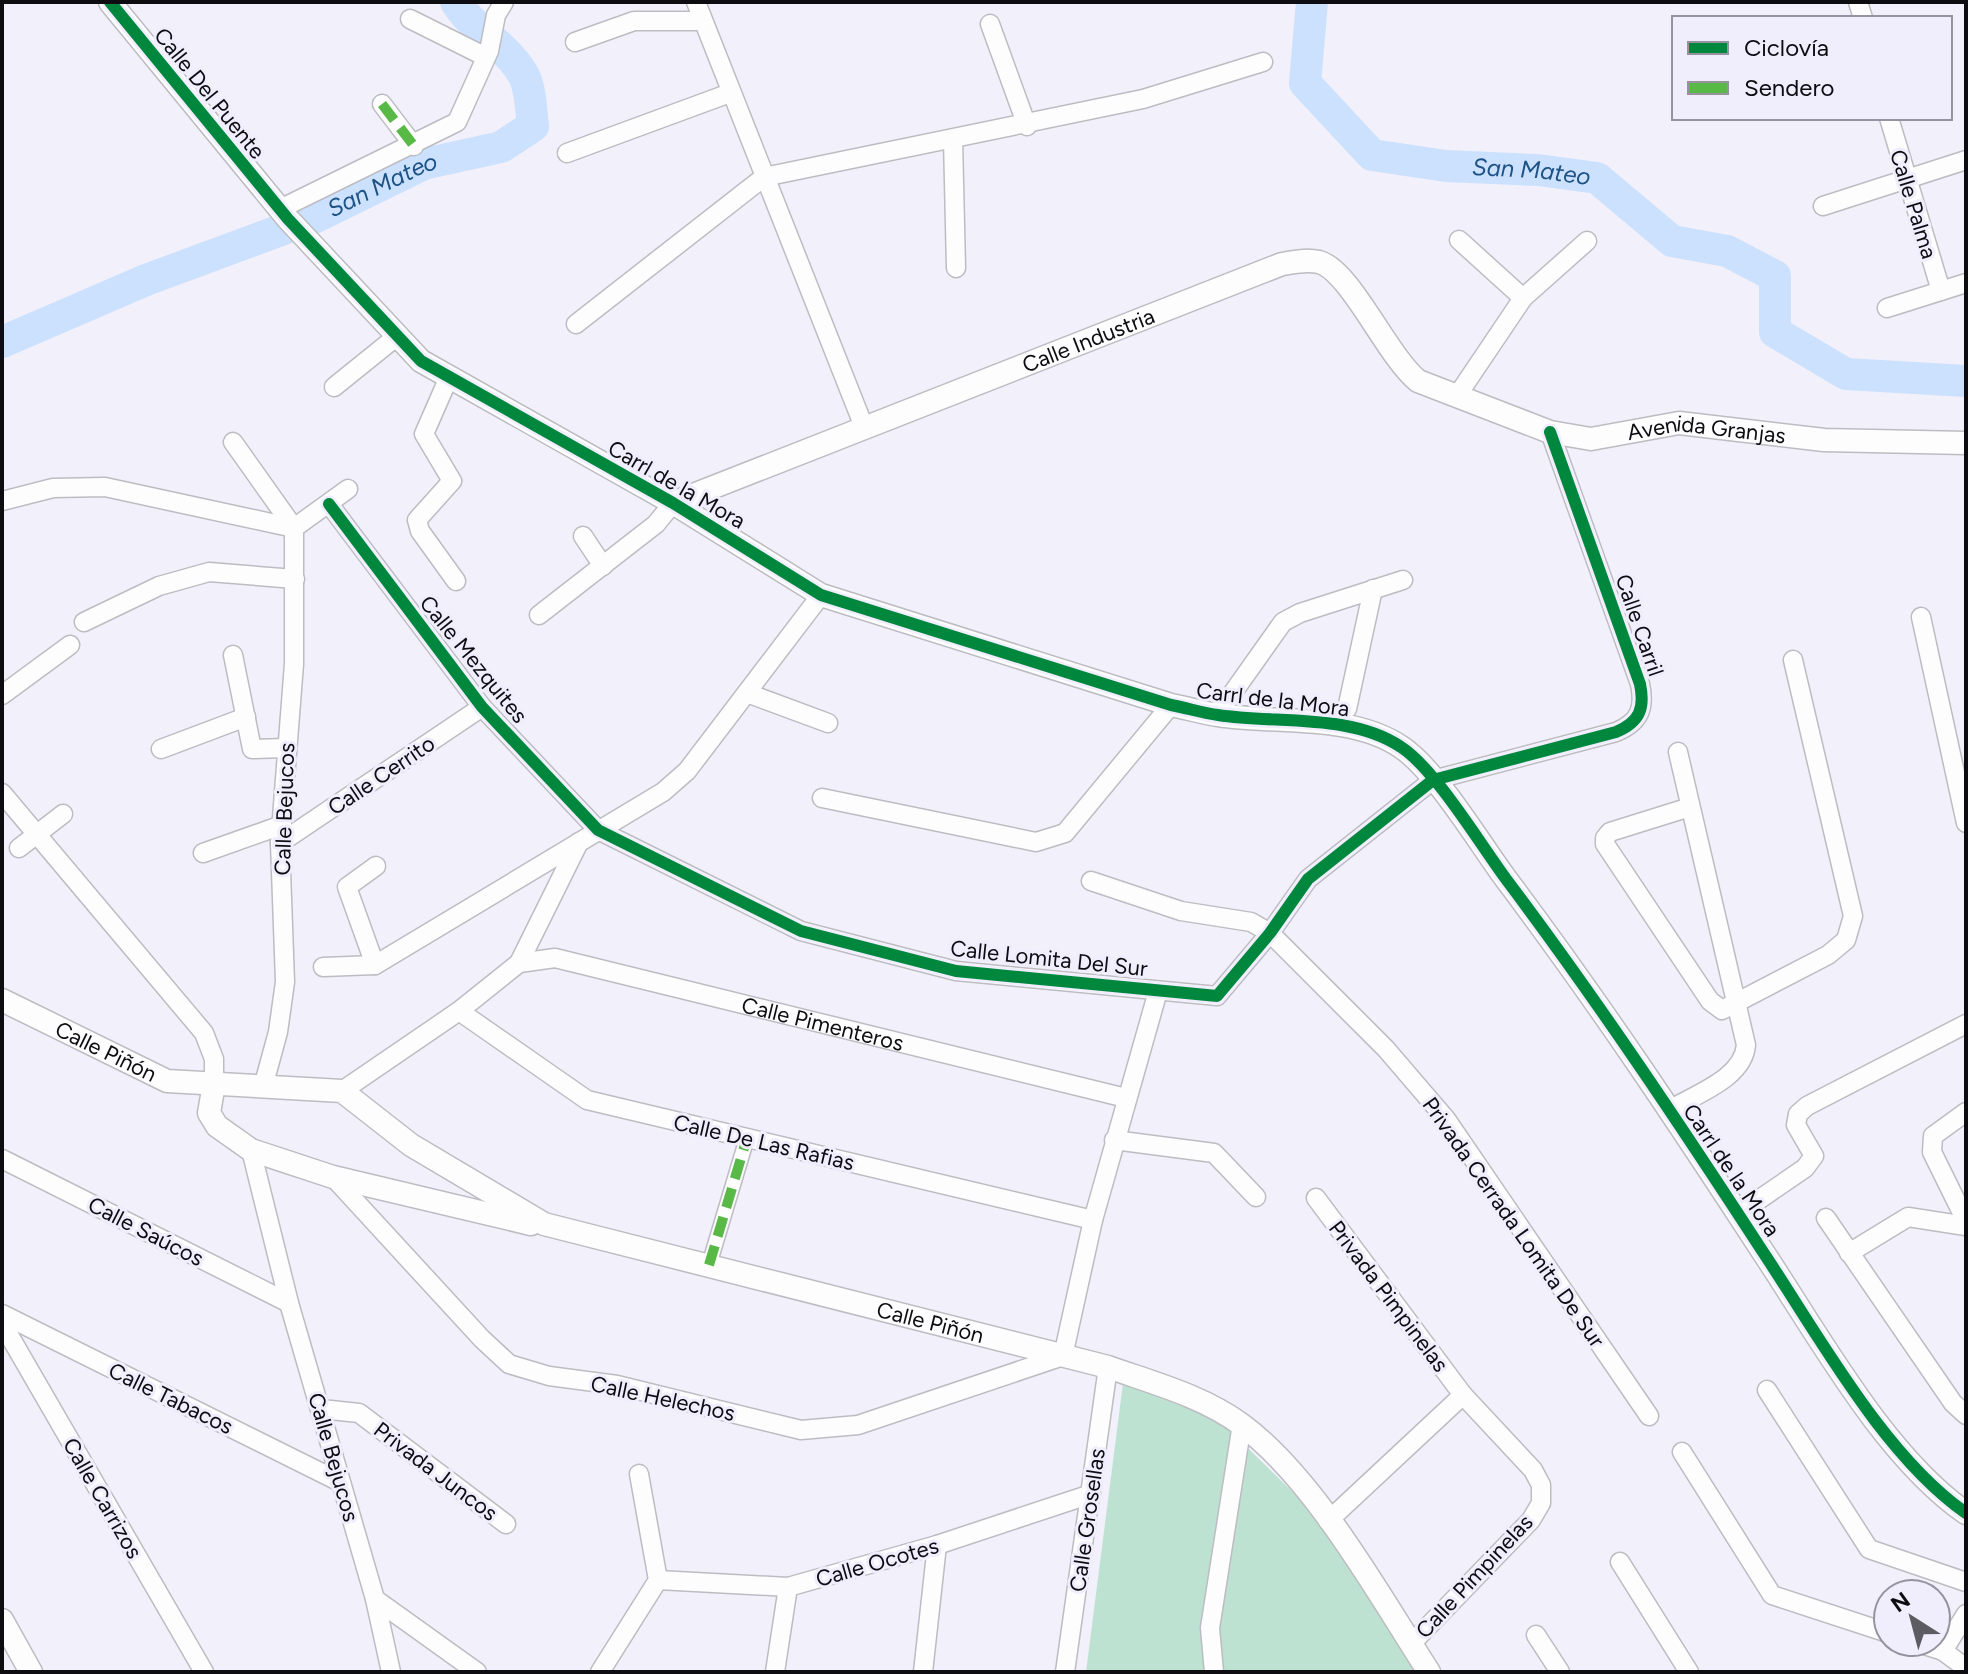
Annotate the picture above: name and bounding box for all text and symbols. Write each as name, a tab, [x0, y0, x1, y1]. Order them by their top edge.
legend	[1672, 16, 1952, 120]
street label: Calle Del Puente	[148, 22, 271, 164]
text: Ciclovía	[1744, 33, 1829, 62]
text: Sendero	[1744, 73, 1834, 102]
street label: Calle Palma	[1884, 146, 1943, 262]
water label: San Mateo	[322, 147, 440, 223]
water label: San Mateo	[1471, 152, 1592, 191]
street label: Calle Industria	[1018, 302, 1158, 379]
street label: Avenida Granjas	[1625, 410, 1787, 449]
street label: Carrl de la Mora	[603, 434, 750, 535]
street label: Calle Carril	[1609, 571, 1670, 680]
street label: Calle Mezquites	[414, 590, 533, 729]
street label: Carrl de la Mora	[1195, 677, 1351, 722]
street label: Calle Cerrito	[323, 730, 440, 821]
street label: Calle Bejucos	[269, 742, 300, 876]
street label: Calle Lomita Del Sur	[949, 935, 1149, 982]
street label: Calle Pimenteros	[739, 991, 906, 1057]
street label: Calle Piñón	[51, 1015, 161, 1088]
street label: Privada Cerrada Lomita De Sur	[1417, 1092, 1611, 1353]
street label: Carrl de la Mora	[1677, 1099, 1786, 1242]
street label: Calle De Las Rafias	[671, 1109, 857, 1176]
street label: Calle Saúcos	[83, 1191, 208, 1272]
street label: Privada Pimpinelas	[1323, 1215, 1454, 1377]
street label: Calle Piñón	[874, 1296, 987, 1349]
street label: Calle Tabacos	[104, 1357, 237, 1440]
street label: Calle Helechos	[588, 1370, 737, 1427]
street label: Calle Bejucos	[302, 1390, 365, 1525]
street label: Privada Juncos	[369, 1416, 503, 1527]
street label: Calle Carrizos	[57, 1433, 148, 1563]
street label: Calle Grosellas	[1064, 1447, 1111, 1594]
street label: Calle Pimpinelas	[1410, 1509, 1539, 1644]
street label: Calle Ocotes	[813, 1532, 942, 1593]
north arrow	[1872, 1578, 1952, 1658]
text: N	[1886, 1586, 1915, 1618]

